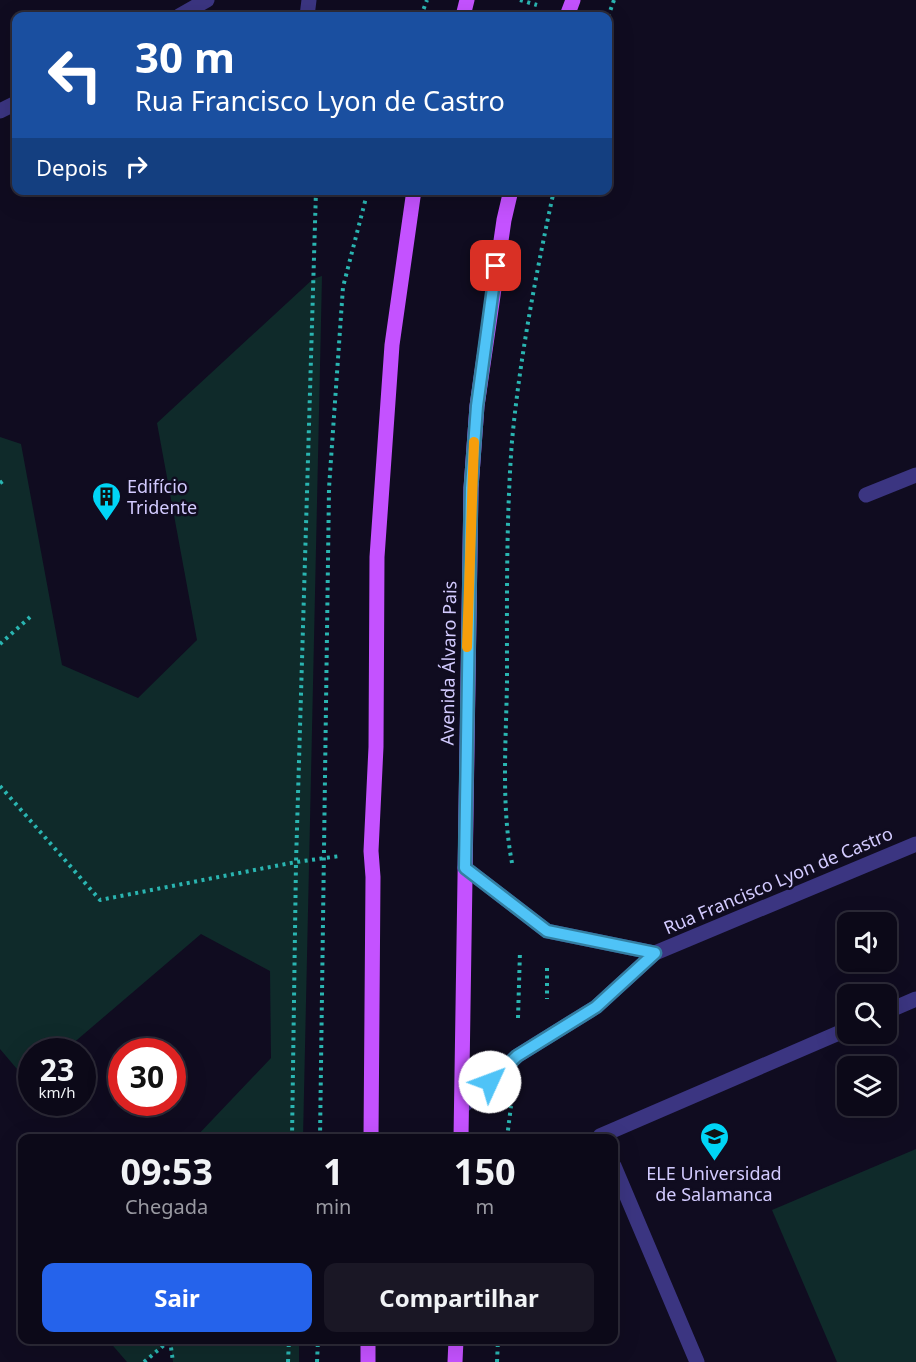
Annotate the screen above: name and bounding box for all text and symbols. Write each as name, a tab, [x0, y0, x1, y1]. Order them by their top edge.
text: 30 m	[135, 28, 235, 85]
icon: left	[36, 36, 114, 114]
text: Rua Francisco Lyon de Castro	[135, 82, 505, 119]
icon: right	[120, 150, 153, 183]
text: Depois	[36, 152, 108, 182]
pin	[470, 240, 521, 291]
icon: arrive	[479, 249, 512, 282]
place label: Edifício Tridente	[127, 474, 197, 519]
building icon: Edifício Tridente	[90, 480, 122, 522]
street label: Avenida Álvaro Pais	[435, 580, 461, 746]
street label: Rua Francisco Lyon de Castro	[660, 821, 896, 939]
map controls	[837, 912, 897, 1116]
button: sound	[837, 912, 897, 972]
button: search	[837, 984, 897, 1044]
speed limit sign: 30	[108, 1038, 186, 1116]
text: 23	[40, 1049, 74, 1090]
position arrow	[458, 1050, 522, 1114]
button: layers	[837, 1056, 897, 1116]
text: km/h	[39, 1082, 75, 1102]
school or university icon: ELE Universidad de Salamanca	[698, 1120, 730, 1162]
text: 09:53	[120, 1147, 213, 1196]
text: 1	[323, 1147, 344, 1196]
text: 150	[454, 1147, 516, 1196]
place label: ELE Universidad de Salamanca	[646, 1161, 782, 1206]
text: Chegada	[125, 1193, 208, 1220]
text: min	[315, 1193, 351, 1220]
text: m	[475, 1193, 494, 1220]
button: Sair	[42, 1263, 312, 1332]
button: Compartilhar	[324, 1263, 594, 1332]

